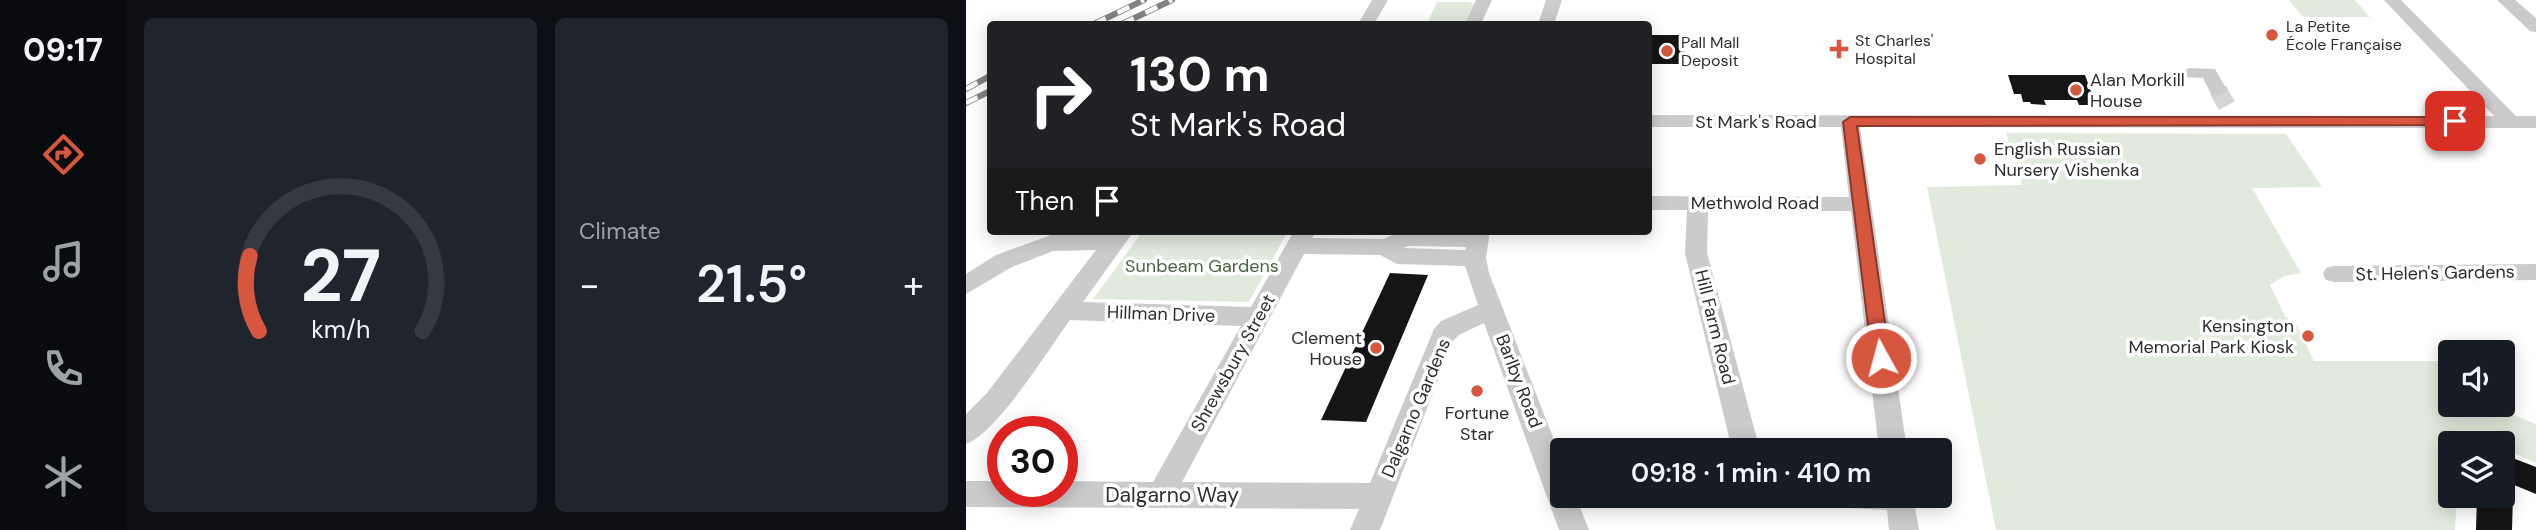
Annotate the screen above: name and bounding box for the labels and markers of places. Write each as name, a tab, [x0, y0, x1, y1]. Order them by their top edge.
place label: La Petite École Française	[2286, 16, 2402, 55]
marker: La Petite École Française	[2264, 27, 2280, 43]
place label: St Charles' Hospital	[1855, 30, 1933, 69]
place label: Pall Mall Deposit	[1681, 32, 1739, 71]
marker: St Charles' Hospital	[1829, 39, 1849, 59]
marker: Pall Mall Deposit	[1659, 43, 1675, 59]
place label: Alan Morkill House	[2090, 68, 2185, 113]
marker: Alan Morkill House	[2068, 82, 2084, 98]
pin	[2425, 91, 2485, 151]
place label: English Russian Nursery Vishenka	[1994, 137, 2139, 182]
marker: English Russian Nursery Vishenka	[1972, 151, 1988, 167]
place label: Kensington Memorial Park Kiosk	[2128, 314, 2294, 359]
place label: Clement House	[1291, 326, 1362, 371]
marker: Kensington Memorial Park Kiosk	[2300, 328, 2316, 344]
marker: Clement House	[1368, 340, 1384, 356]
marker: Fortune Star	[1469, 383, 1485, 399]
place label: Fortune Star	[1445, 401, 1509, 446]

